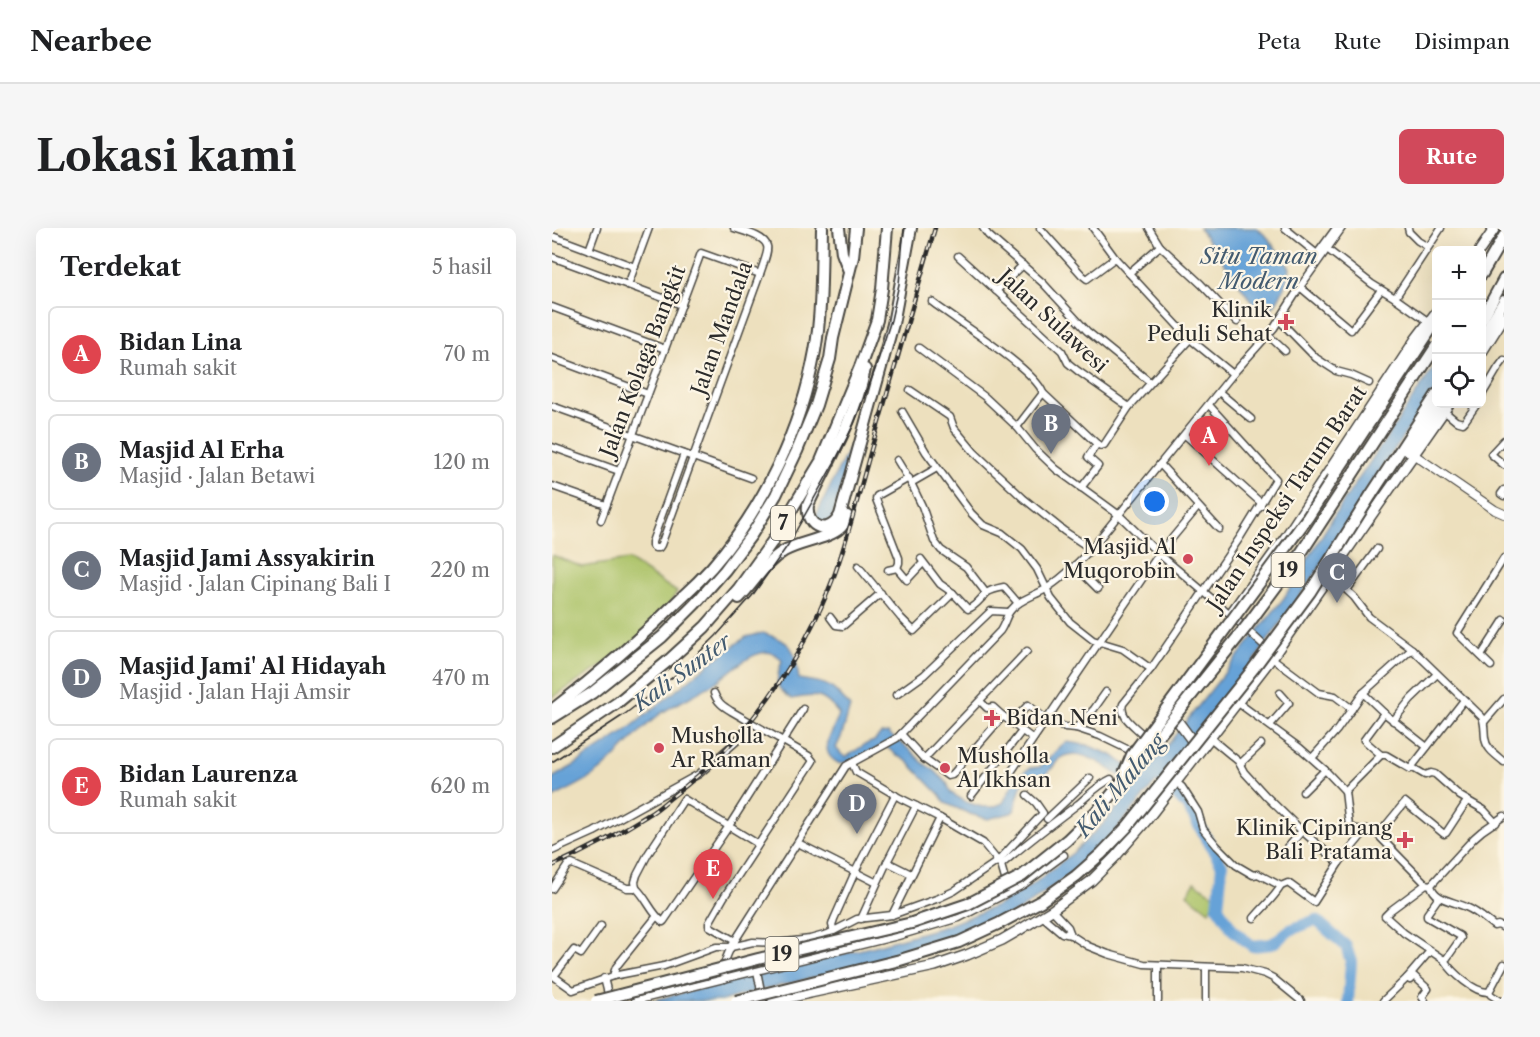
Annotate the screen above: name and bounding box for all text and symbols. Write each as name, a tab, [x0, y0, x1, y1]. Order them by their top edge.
text: Nearbee	[30, 24, 152, 58]
text: Peta	[1257, 29, 1301, 54]
text: Rute	[1334, 29, 1381, 54]
text: Disimpan	[1414, 29, 1510, 54]
button: Rute	[1399, 129, 1504, 184]
text: Lokasi kami	[36, 130, 297, 182]
water label: Situ Taman Modern	[1198, 243, 1318, 295]
map controls	[1432, 246, 1486, 408]
button: +	[1432, 246, 1486, 300]
text: Terdekat	[60, 251, 181, 283]
text: 5 hasil	[432, 255, 492, 279]
street label: Jalan Mandala	[685, 257, 758, 401]
street label: Jalan Kolaga Bangkit	[593, 261, 691, 463]
street label: Jalan Sulawesi	[991, 261, 1113, 378]
place label: Klinik Peduli Sehat	[1147, 297, 1273, 346]
button: −	[1432, 300, 1486, 354]
marker: Klinik Peduli Sehat	[1277, 313, 1295, 331]
text: Bidan Lina	[119, 329, 242, 356]
text: A	[74, 342, 89, 366]
text: 70 m	[444, 342, 490, 366]
button: locate	[1432, 354, 1486, 408]
text: Rumah sakit	[119, 356, 237, 380]
street label: Jalan Inspeksi Tarum Barat	[1200, 380, 1372, 618]
pin: B	[1032, 404, 1070, 454]
pin: A	[1190, 416, 1228, 466]
text: Masjid Al Erha	[119, 437, 284, 464]
text: B	[74, 450, 89, 474]
text: 120 m	[433, 450, 490, 474]
text: Masjid · Jalan Betawi	[119, 464, 315, 488]
your location	[1140, 487, 1169, 516]
road number: 7	[771, 506, 795, 540]
place label: Masjid Al Muqorobin	[1063, 534, 1176, 583]
text: Masjid Jami Assyakirin	[119, 545, 375, 572]
marker: Masjid Al Muqorobin	[1181, 552, 1195, 566]
road number: 19	[1272, 553, 1304, 587]
pin: C	[1318, 554, 1356, 603]
text: C	[73, 558, 90, 582]
text: 220 m	[430, 558, 490, 582]
text: Masjid · Jalan Cipinang Bali I	[119, 572, 391, 596]
water label: Kali Sunter	[626, 627, 738, 718]
text: Masjid Jami' Al Hidayah	[119, 653, 386, 680]
text: D	[73, 666, 90, 690]
text: 470 m	[432, 666, 490, 690]
text: Masjid · Jalan Haji Amsir	[119, 680, 351, 704]
place label: Bidan Neni	[1006, 705, 1118, 730]
marker: Bidan Neni	[983, 709, 1001, 727]
place label: Musholla Ar Raman	[670, 723, 771, 772]
water label: Kali Malang	[1068, 727, 1172, 844]
marker: Musholla Ar Raman	[652, 741, 666, 755]
place label: Musholla Al Ikhsan	[956, 743, 1051, 792]
text: Bidan Laurenza	[119, 761, 298, 788]
marker: Musholla Al Ikhsan	[938, 761, 952, 775]
text: E	[74, 774, 89, 798]
text: 620 m	[430, 774, 490, 798]
pin: D	[838, 784, 876, 834]
text: Rumah sakit	[119, 788, 237, 812]
place label: Klinik Cipinang Bali Pratama	[1236, 815, 1393, 864]
marker: Klinik Cipinang Bali Pratama	[1396, 831, 1414, 849]
pin: E	[694, 850, 732, 899]
road number: 19	[766, 937, 798, 971]

